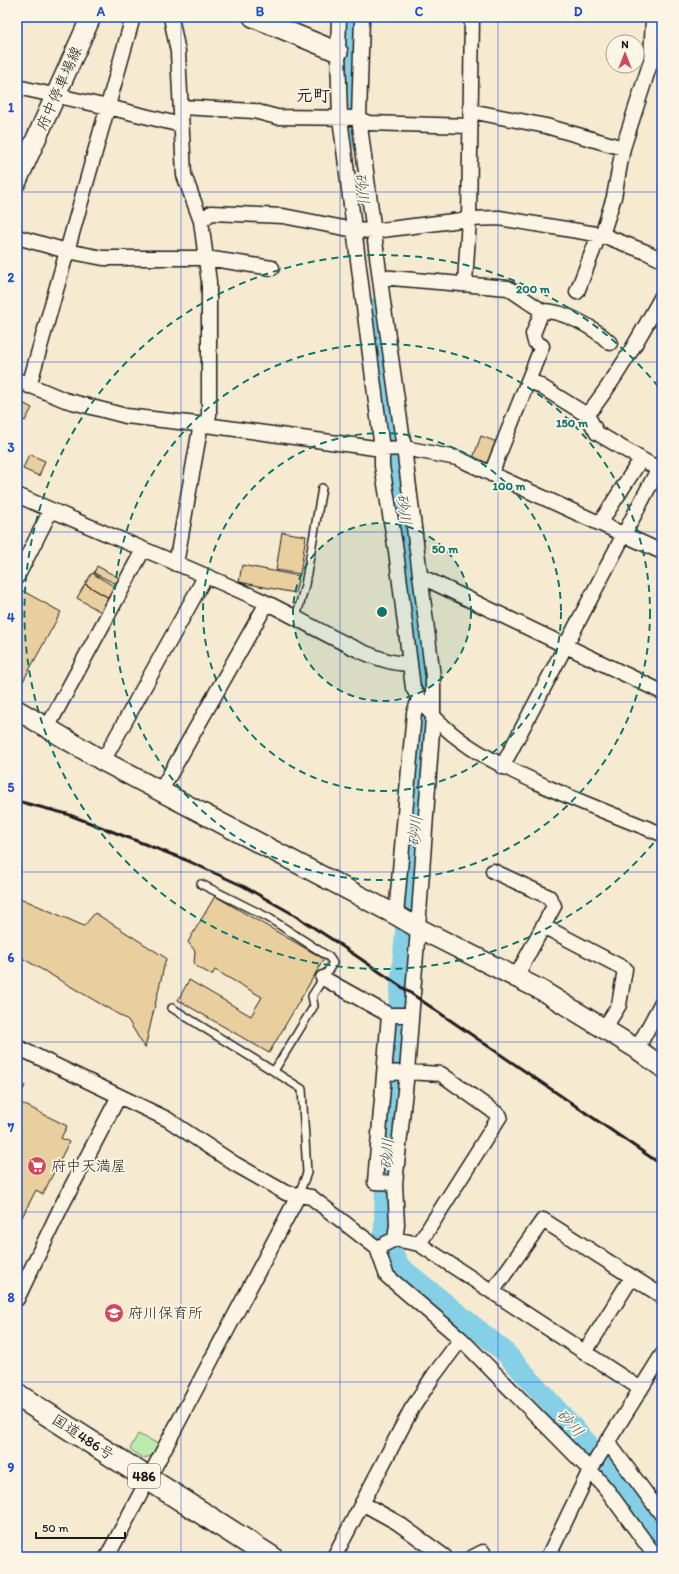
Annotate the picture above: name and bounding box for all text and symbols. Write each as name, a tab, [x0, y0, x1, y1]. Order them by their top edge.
text: A	[96, 4, 106, 19]
text: B	[256, 4, 265, 19]
text: C	[415, 4, 424, 19]
text: D	[574, 4, 583, 19]
north arrow	[605, 34, 645, 74]
text: N	[621, 38, 629, 51]
street label: 府中停車場線	[32, 43, 86, 133]
district label: 元町	[296, 85, 330, 105]
text: 1	[8, 100, 14, 115]
water label: 砂川	[351, 171, 373, 205]
text: 2	[8, 270, 15, 285]
text: 200 m	[516, 282, 551, 296]
text: 150 m	[556, 416, 589, 430]
text: 3	[7, 440, 15, 455]
text: 100 m	[492, 479, 526, 493]
water label: 砂川	[393, 492, 415, 526]
text: 50 m	[432, 542, 459, 556]
centre of rings	[375, 605, 389, 619]
text: 4	[7, 610, 15, 625]
text: 5	[8, 780, 15, 795]
water label: 砂川	[404, 814, 426, 848]
text: 6	[8, 950, 15, 965]
text: 7	[7, 1120, 15, 1135]
water label: 砂川	[377, 1138, 397, 1170]
supermarket icon: 府中天満屋	[26, 1155, 48, 1177]
place label: 府中天満屋	[51, 1157, 126, 1175]
text: 8	[7, 1290, 15, 1305]
school or university icon: 府川保育所	[103, 1302, 125, 1324]
place label: 府川保育所	[128, 1304, 203, 1322]
water label: 砂川	[552, 1405, 588, 1441]
street label: 国道486号	[49, 1410, 117, 1464]
text: 9	[8, 1460, 15, 1475]
road number: 486	[128, 1464, 160, 1488]
scale bar	[36, 1514, 125, 1540]
text: 50 m	[42, 1521, 68, 1535]

